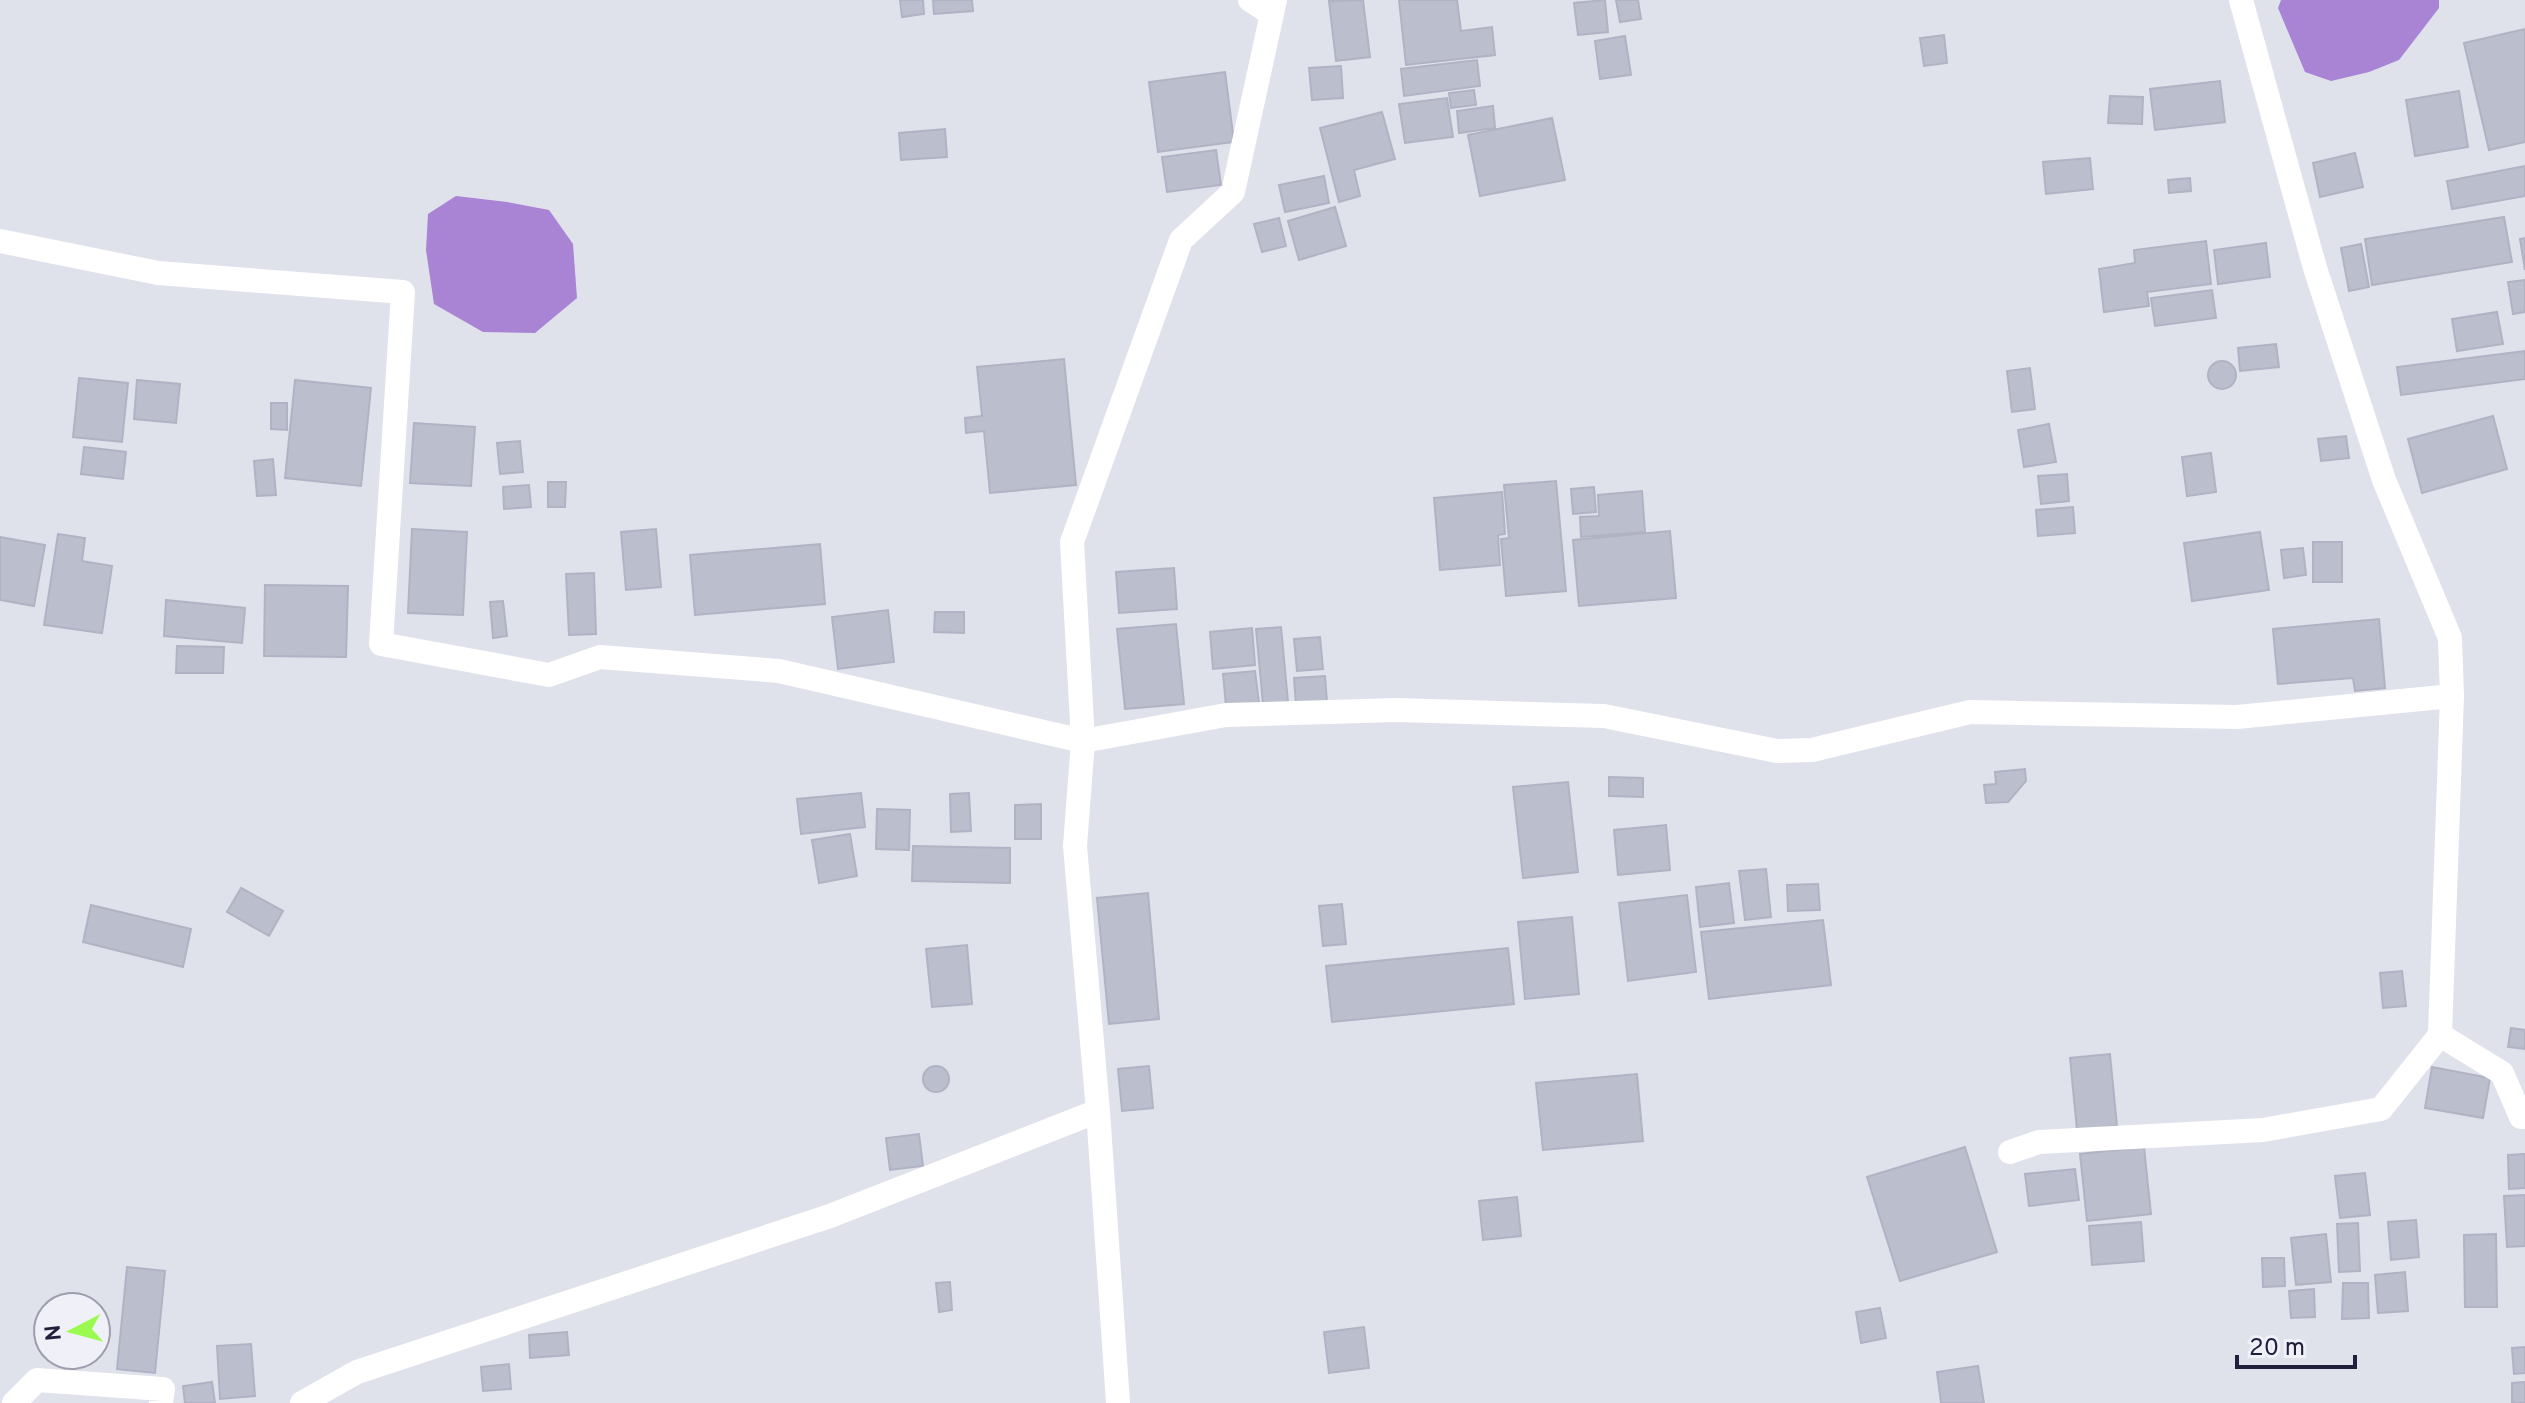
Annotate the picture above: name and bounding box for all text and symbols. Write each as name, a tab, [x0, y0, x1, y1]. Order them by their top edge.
north arrow	[32, 1291, 112, 1371]
scale bar	[2237, 1319, 2355, 1369]
text: N	[40, 1324, 69, 1342]
text: 20 m	[2249, 1334, 2305, 1364]

